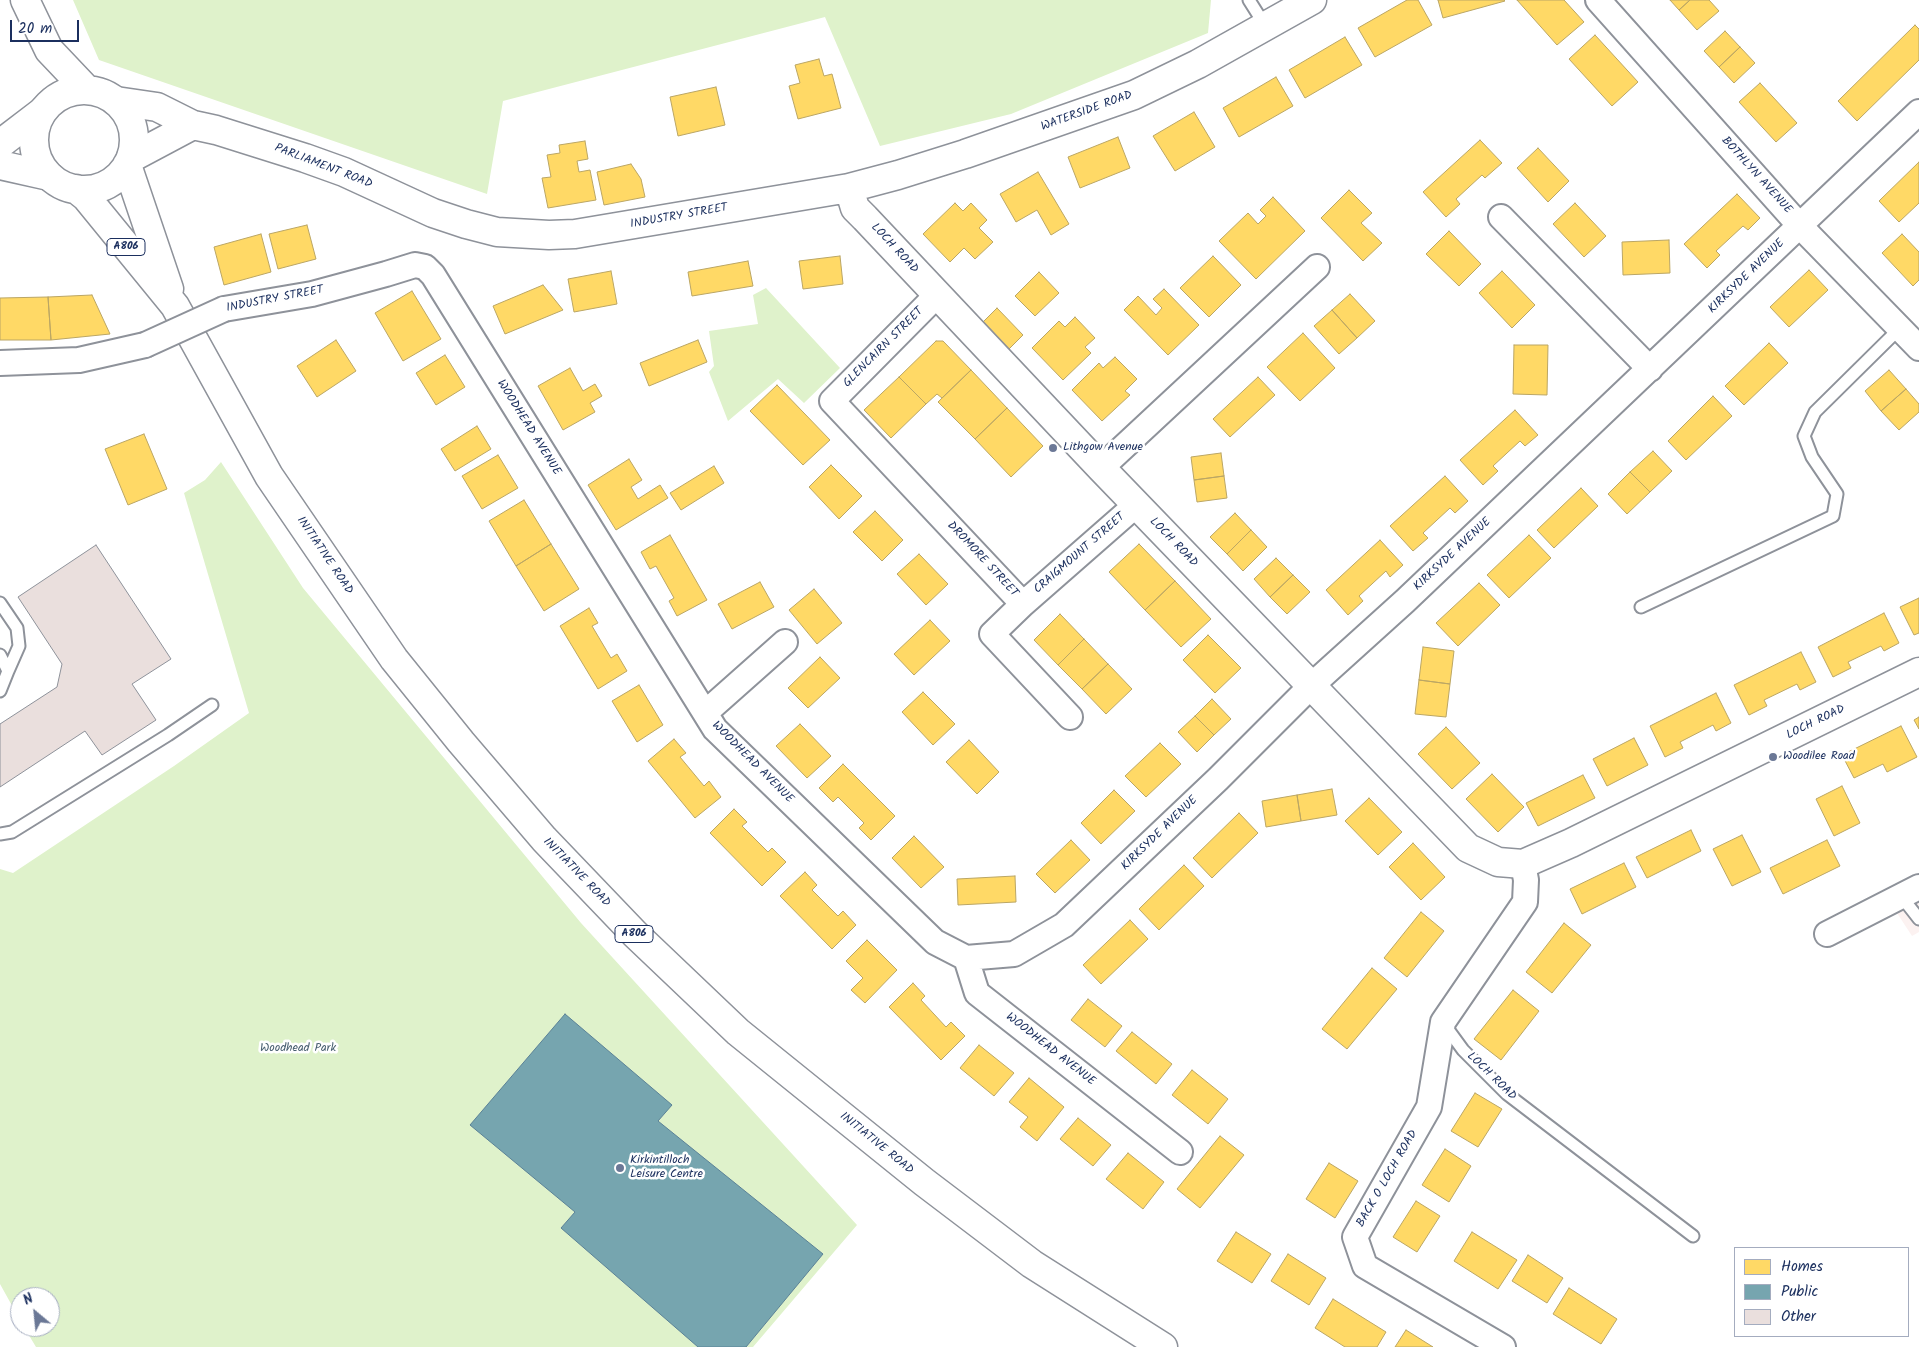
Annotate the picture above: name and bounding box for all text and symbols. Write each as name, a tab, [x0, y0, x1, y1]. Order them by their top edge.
scale bar	[12, 10, 81, 42]
text: 20 m	[18, 17, 52, 41]
street label: WATERSIDE ROAD	[1039, 89, 1135, 135]
street label: BOTHLYN AVENUE	[1718, 134, 1794, 218]
street label: PARLIAMENT ROAD	[272, 142, 374, 192]
street label: INDUSTRY STREET	[629, 201, 729, 233]
street label: LOCH ROAD	[867, 221, 921, 277]
street label: KIRKSYDE AVENUE	[1706, 237, 1788, 317]
road number: A806	[107, 238, 145, 256]
street label: INDUSTRY STREET	[225, 284, 325, 316]
street label: GLENCAIRN STREET	[841, 305, 927, 391]
street label: WOODHEAD AVENUE	[493, 378, 563, 478]
place label: Lithgow Avenue	[1063, 441, 1143, 455]
marker: Lithgow Avenue	[1047, 442, 1059, 454]
street label: CRAIGMOUNT STREET	[1031, 510, 1129, 598]
street label: INITIATIVE ROAD	[293, 514, 355, 598]
street label: LOCH ROAD	[1146, 515, 1200, 571]
street label: KIRKSYDE AVENUE	[1411, 515, 1495, 595]
street label: DROMORE STREET	[943, 519, 1021, 601]
street label: LOCH ROAD	[1784, 703, 1848, 743]
street label: WOODHEAD AVENUE	[708, 719, 796, 807]
place label: Woodilee Road	[1783, 750, 1855, 764]
marker: Woodilee Road	[1767, 751, 1779, 763]
street label: KIRKSYDE AVENUE	[1119, 794, 1201, 874]
street label: INITIATIVE ROAD	[539, 835, 613, 911]
road number: A806	[615, 926, 653, 942]
street label: WOODHEAD AVENUE	[1002, 1011, 1098, 1089]
park label: Woodhead Park	[260, 1042, 336, 1056]
street label: LOCH ROAD	[1463, 1050, 1519, 1104]
street label: INITIATIVE ROAD	[836, 1110, 916, 1178]
street label: BACK O LOCH ROAD	[1354, 1128, 1422, 1230]
place label: Kirkintilloch Leisure Centre	[630, 1154, 703, 1182]
marker: Kirkintilloch Leisure Centre	[614, 1162, 626, 1174]
legend	[1734, 1247, 1909, 1337]
text: Homes	[1781, 1255, 1823, 1279]
text: Public	[1781, 1280, 1818, 1304]
north arrow	[10, 1287, 60, 1337]
text: N	[19, 1288, 37, 1311]
text: Other	[1781, 1305, 1816, 1329]

